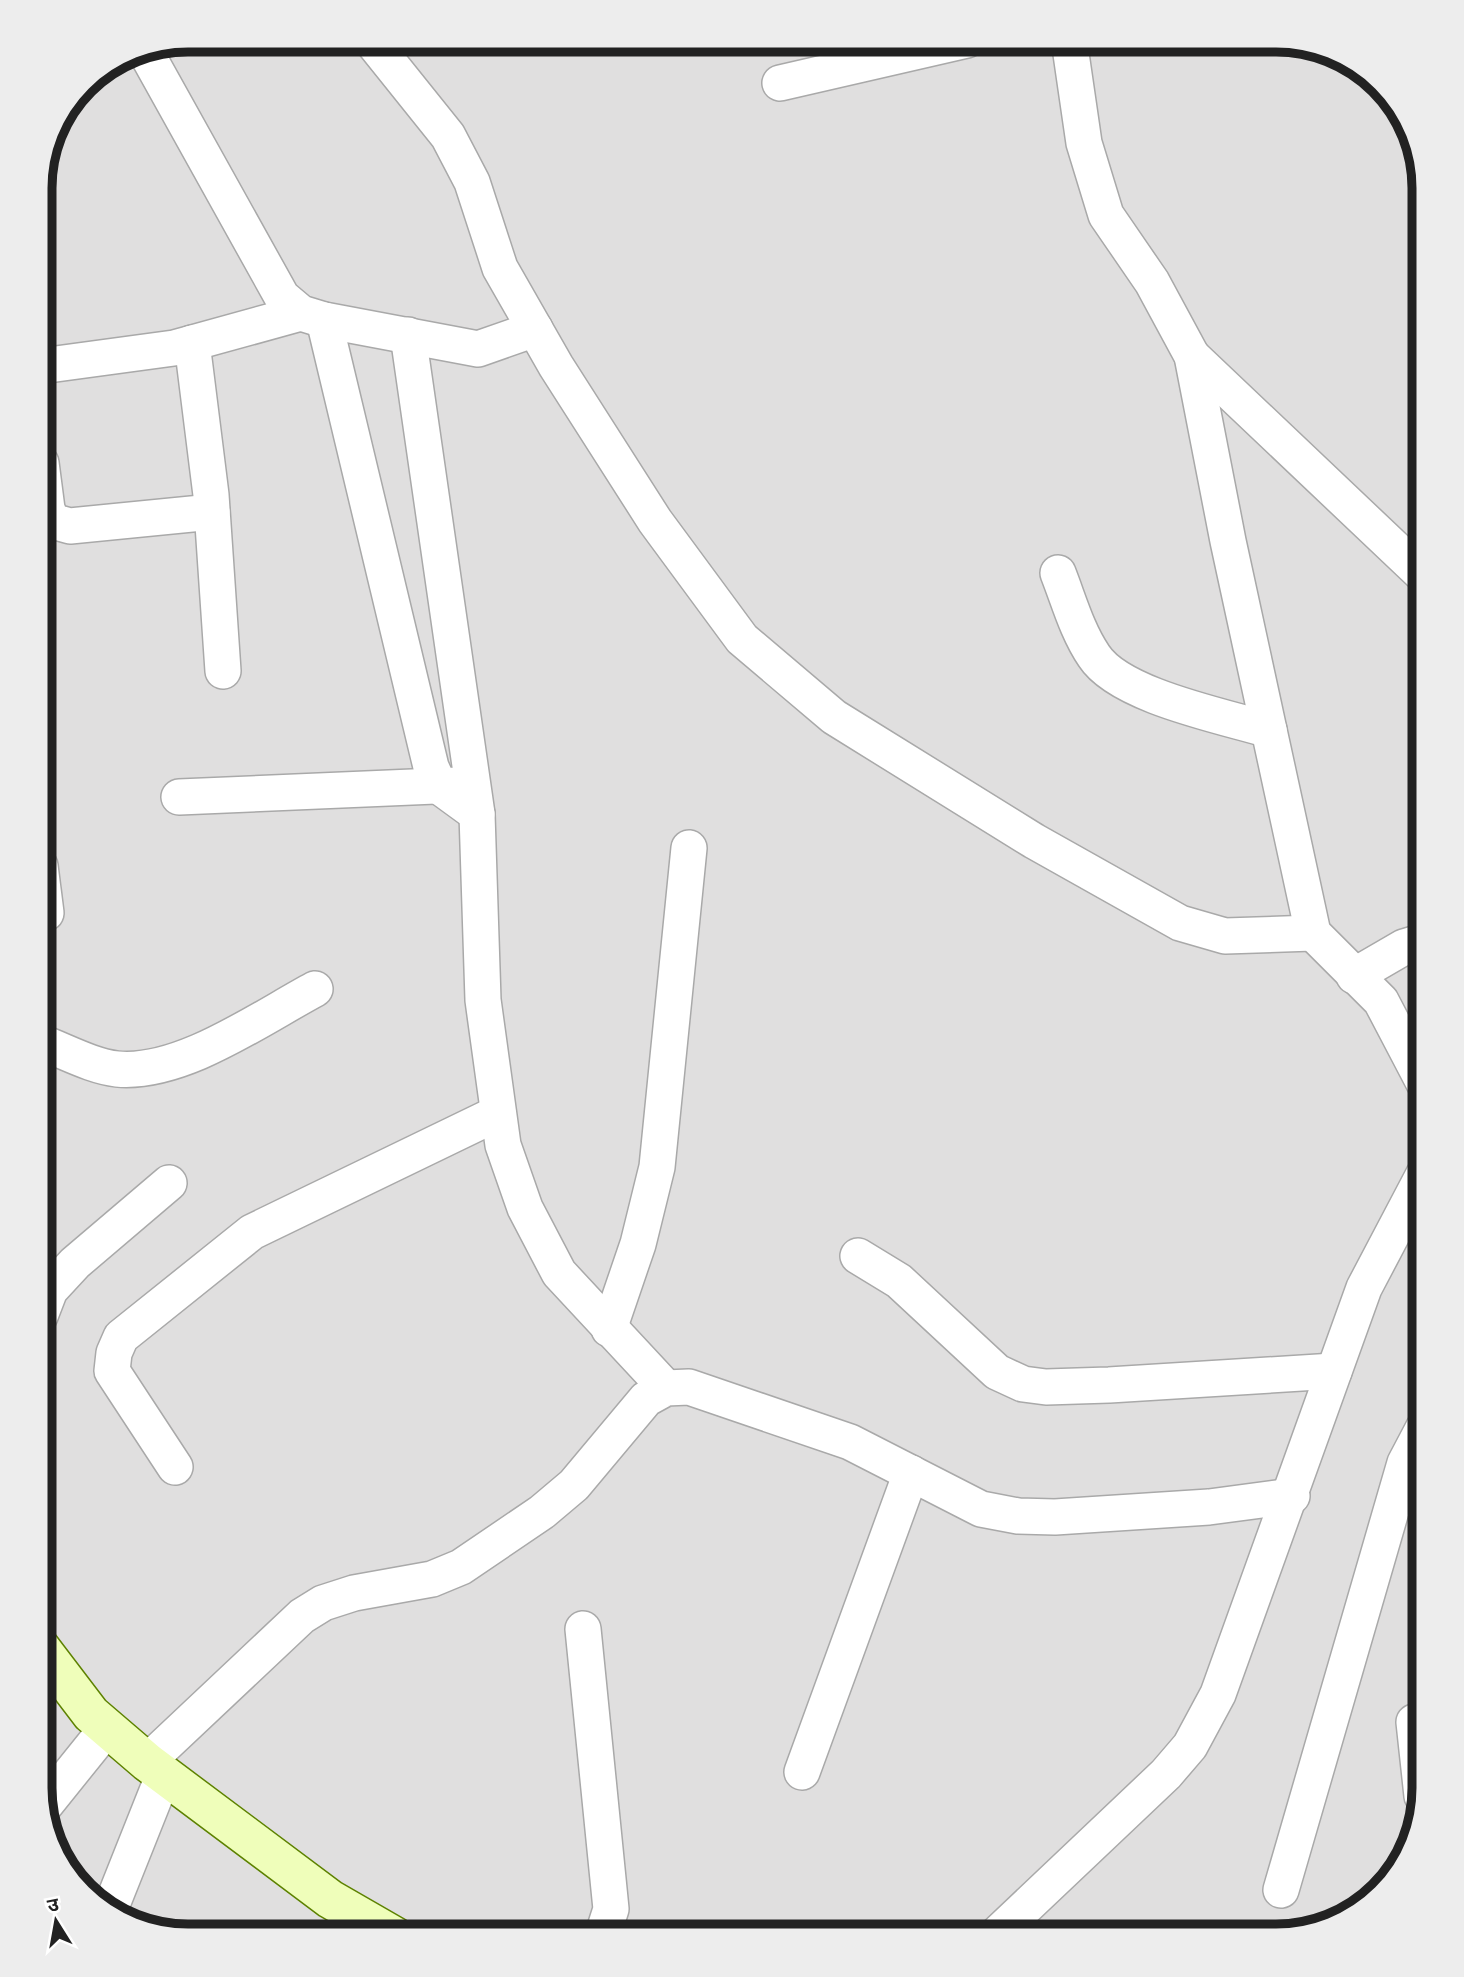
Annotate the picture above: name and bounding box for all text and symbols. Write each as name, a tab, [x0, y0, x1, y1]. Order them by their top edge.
north arrow	[21, 1886, 91, 1956]
text: उ	[45, 1893, 61, 1916]

